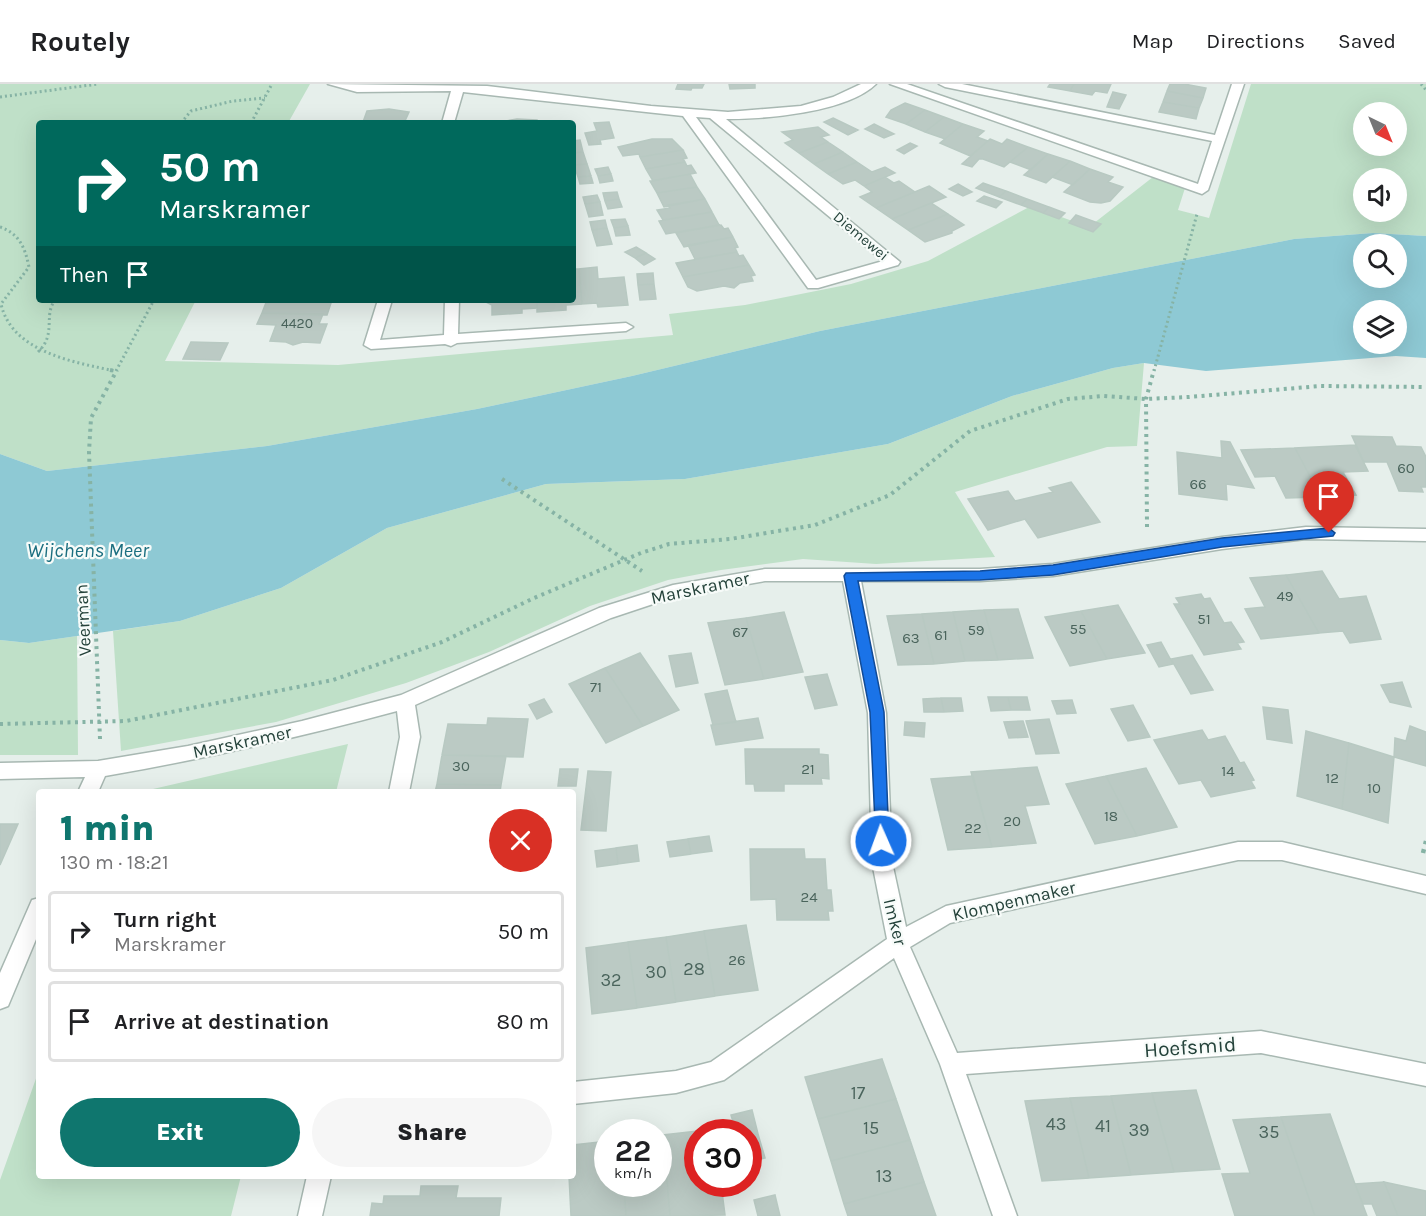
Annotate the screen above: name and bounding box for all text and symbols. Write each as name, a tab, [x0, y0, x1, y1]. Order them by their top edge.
text: Routely	[30, 25, 130, 58]
text: Map	[1132, 29, 1173, 53]
text: Directions	[1206, 29, 1305, 53]
text: Saved	[1338, 29, 1396, 53]
north arrow	[1353, 102, 1407, 156]
map controls	[1353, 102, 1407, 354]
text: 50 m	[159, 142, 261, 192]
icon: right	[60, 144, 138, 222]
button: sound	[1353, 168, 1407, 222]
text: Marskramer	[159, 193, 309, 225]
street label: Diemewei	[830, 208, 892, 264]
button: search	[1353, 234, 1407, 288]
icon: arrive	[121, 258, 154, 291]
text: Then	[60, 262, 109, 288]
button: layers	[1353, 300, 1407, 354]
house number: 4420	[281, 315, 313, 332]
house number: 60	[1397, 459, 1415, 477]
pin	[1303, 471, 1354, 533]
house number: 66	[1189, 475, 1207, 493]
icon: arrive	[1312, 480, 1345, 513]
water label: Wijchens Meer	[27, 539, 150, 562]
street label: Marskramer	[649, 567, 752, 609]
street label: Veerman	[70, 583, 96, 657]
house number: 49	[1276, 587, 1294, 605]
house number: 51	[1197, 610, 1211, 628]
house number: 55	[1070, 620, 1086, 638]
house number: 59	[967, 621, 985, 639]
house number: 67	[732, 623, 748, 641]
house number: 61	[934, 626, 948, 644]
house number: 63	[902, 629, 920, 647]
house number: 71	[590, 678, 602, 696]
street label: Marskramer	[191, 721, 294, 763]
house number: 30	[452, 757, 470, 775]
house number: 21	[801, 760, 815, 778]
house number: 14	[1221, 762, 1235, 780]
house number: 12	[1325, 769, 1339, 787]
house number: 10	[1367, 779, 1381, 797]
text: 1 min	[60, 807, 154, 849]
house number: 18	[1104, 807, 1118, 825]
button: close	[489, 809, 552, 872]
position arrow	[849, 809, 913, 873]
house number: 20	[1003, 812, 1021, 830]
house number: 22	[964, 819, 982, 837]
text: 130 m · 18:21	[60, 851, 169, 874]
street label: Klompenmaker	[950, 876, 1078, 926]
house number: 24	[800, 888, 818, 906]
street label: Imker	[879, 896, 912, 948]
text: Turn right	[114, 907, 217, 933]
icon: right	[63, 915, 96, 948]
text: 50 m	[498, 919, 549, 945]
text: Marskramer	[114, 933, 225, 956]
house number: 26	[728, 951, 746, 969]
house number: 28	[683, 958, 705, 980]
house number: 30	[645, 961, 667, 983]
house number: 32	[600, 969, 622, 991]
icon: arrive	[63, 1005, 96, 1038]
text: Arrive at destination	[114, 1009, 329, 1035]
text: 80 m	[497, 1009, 549, 1035]
street label: Hoefsmid	[1143, 1032, 1237, 1062]
house number: 17	[851, 1082, 866, 1104]
button: Exit	[60, 1098, 300, 1167]
button: Share	[312, 1098, 552, 1167]
house number: 43	[1046, 1113, 1066, 1135]
house number: 41	[1095, 1115, 1111, 1137]
house number: 15	[863, 1117, 879, 1139]
speed limit sign: 30	[684, 1119, 762, 1197]
house number: 39	[1128, 1119, 1150, 1141]
house number: 35	[1259, 1121, 1279, 1143]
text: 22	[615, 1133, 651, 1169]
text: km/h	[614, 1164, 652, 1182]
house number: 13	[876, 1165, 892, 1187]

